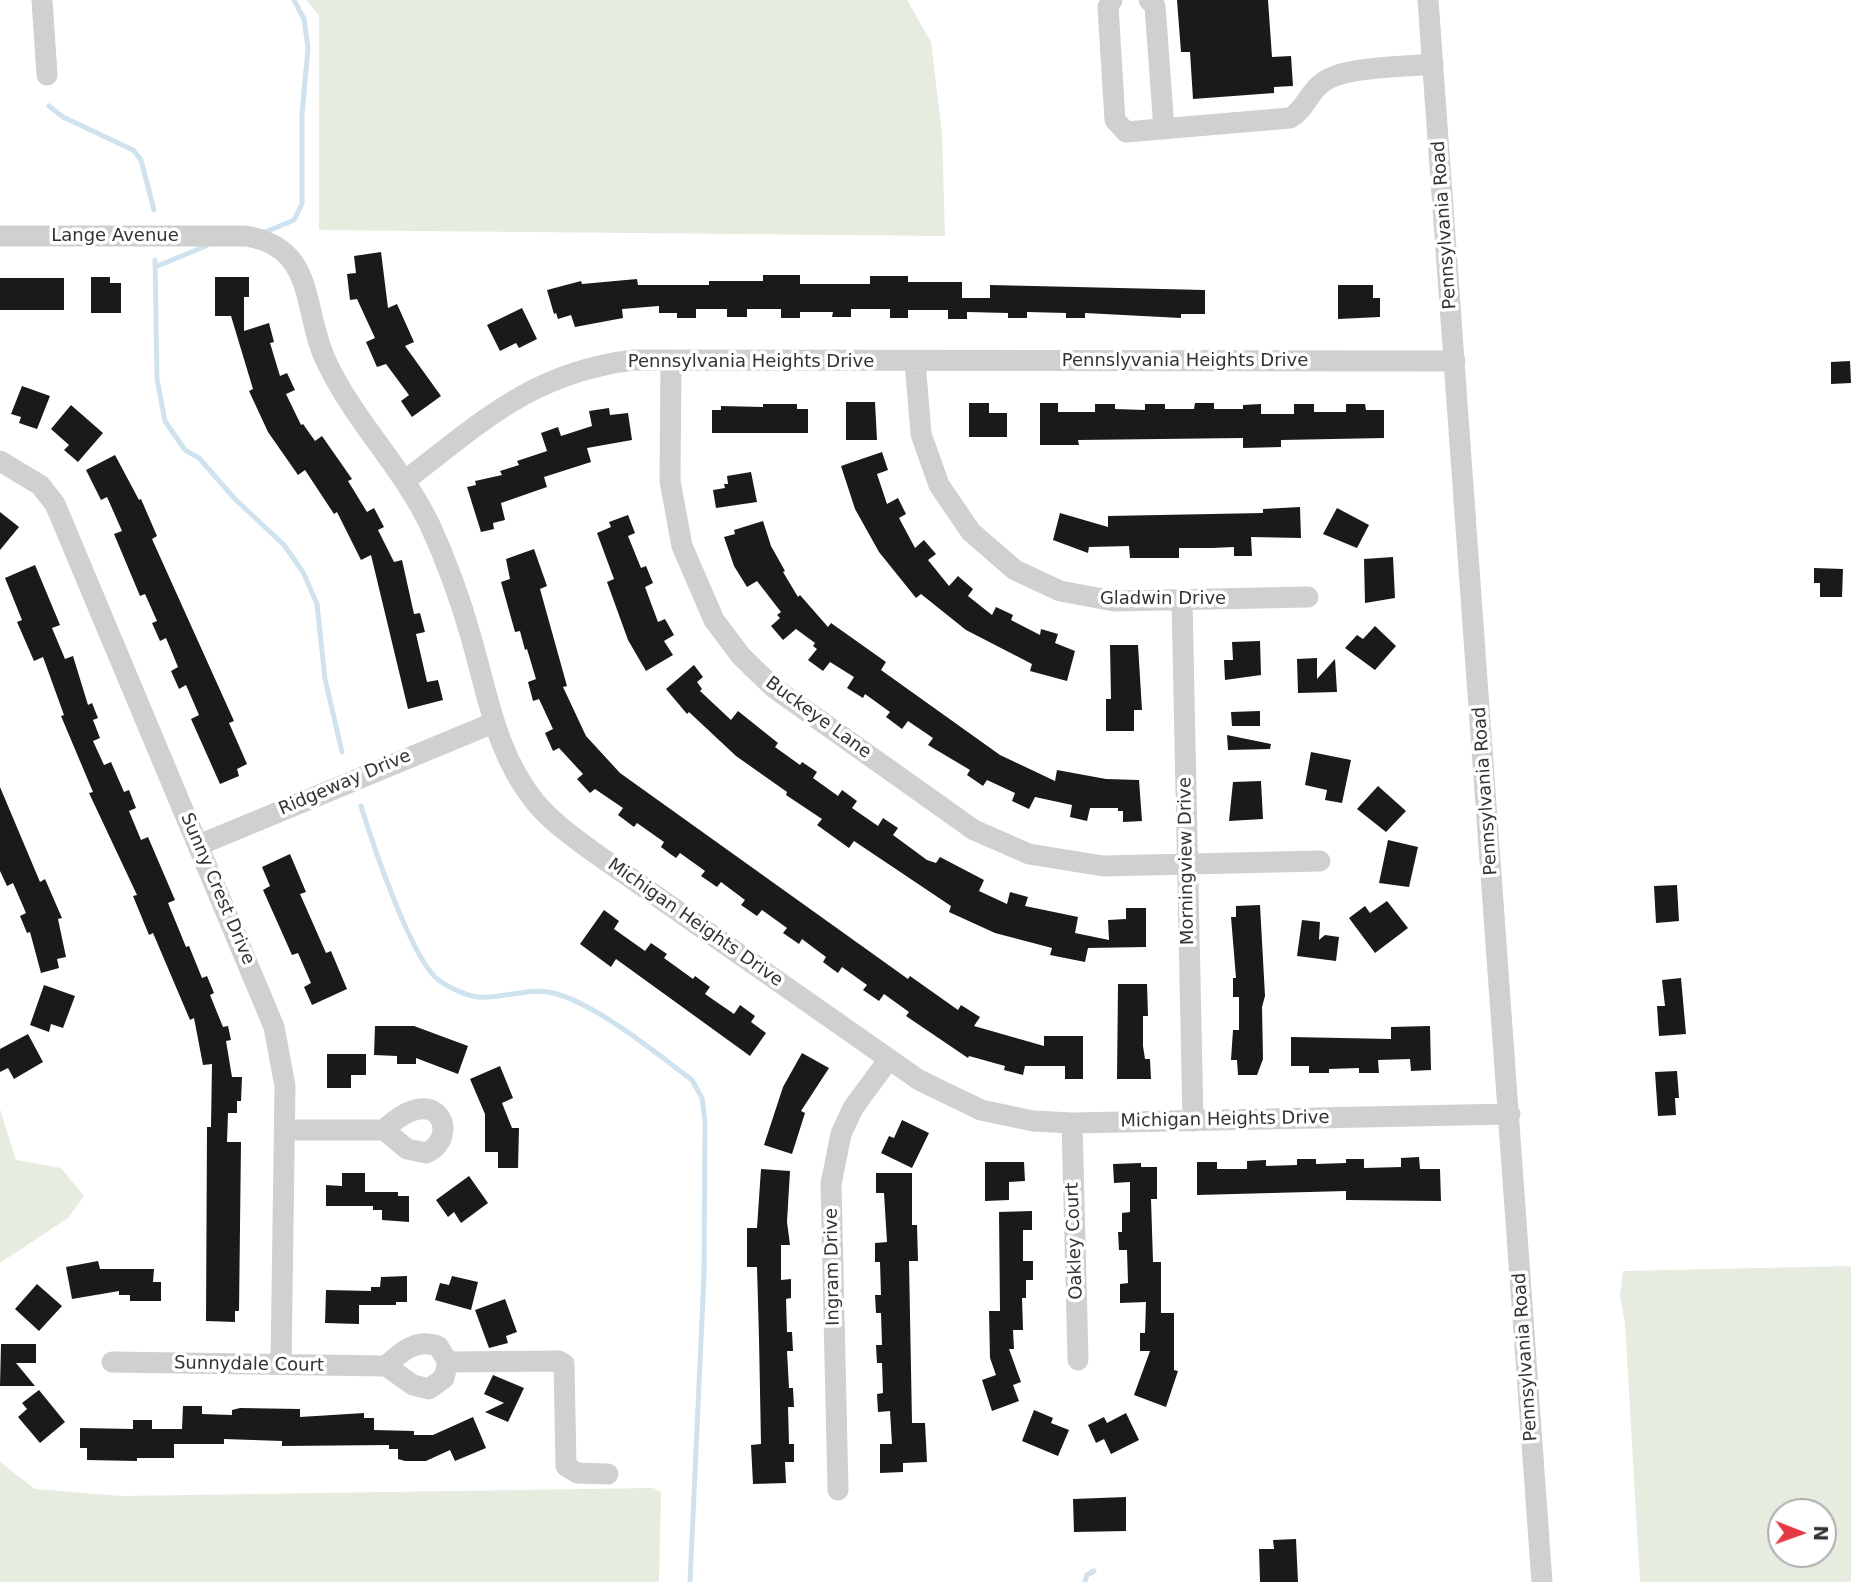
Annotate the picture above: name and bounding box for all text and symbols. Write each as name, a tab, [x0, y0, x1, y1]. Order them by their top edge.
street label: Pennsylvania Road	[1428, 140, 1462, 310]
street label: Lange Avenue	[51, 225, 179, 247]
street label: Pennslyvania Heights Drive	[1062, 350, 1308, 372]
street label: Pennsylvania Heights Drive	[628, 351, 874, 373]
street label: Gladwin Drive	[1100, 588, 1226, 610]
street label: Buckeye Lane	[761, 672, 875, 764]
street label: Pennsylvania Road	[1469, 706, 1503, 876]
street label: Ridgeway Drive	[276, 745, 414, 821]
street label: Morningview Drive	[1175, 777, 1199, 945]
street label: Sunny Crest Drive	[175, 810, 259, 968]
street label: Michigan Heights Drive	[603, 854, 787, 992]
street label: Michigan Heights Drive	[1120, 1107, 1330, 1133]
street label: Oakley Court	[1062, 1182, 1088, 1300]
street label: Ingram Drive	[821, 1208, 845, 1326]
street label: Pennsylvania Road	[1509, 1272, 1543, 1442]
street label: Sunnydale Court	[174, 1353, 324, 1377]
north arrow	[1767, 1498, 1837, 1568]
text: N	[1810, 1525, 1832, 1541]

